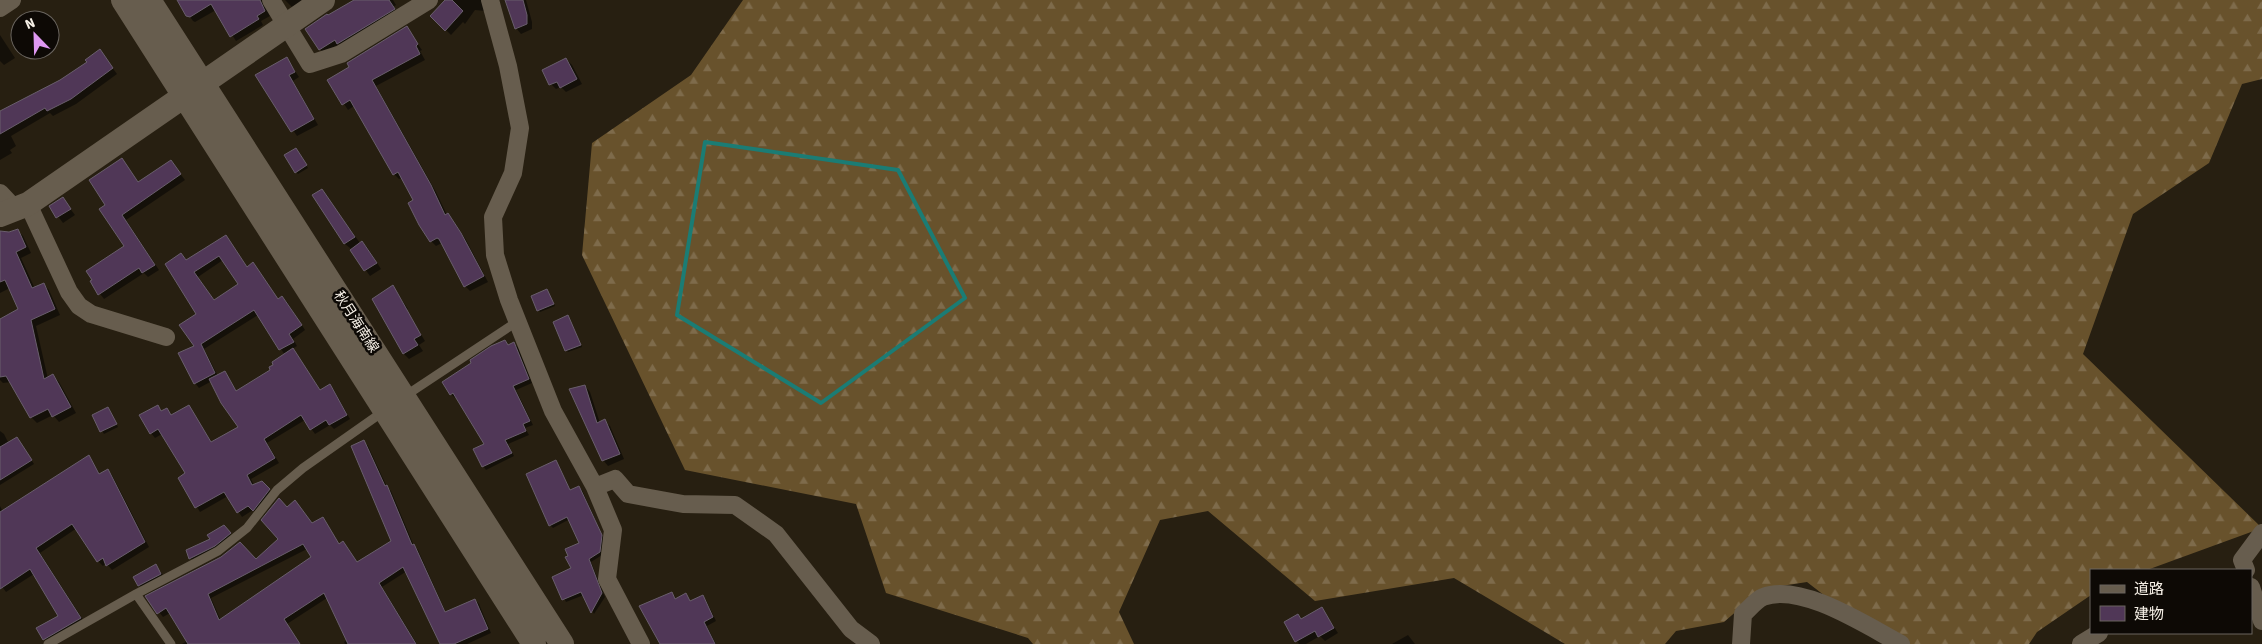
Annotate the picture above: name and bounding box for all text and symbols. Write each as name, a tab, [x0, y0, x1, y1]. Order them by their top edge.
north arrow	[10, 10, 60, 60]
text: N	[22, 13, 39, 35]
street label: 秋月海南線	[329, 287, 383, 357]
legend	[2090, 569, 2252, 634]
text: 道路	[2134, 579, 2164, 600]
text: 建物	[2134, 604, 2164, 625]

